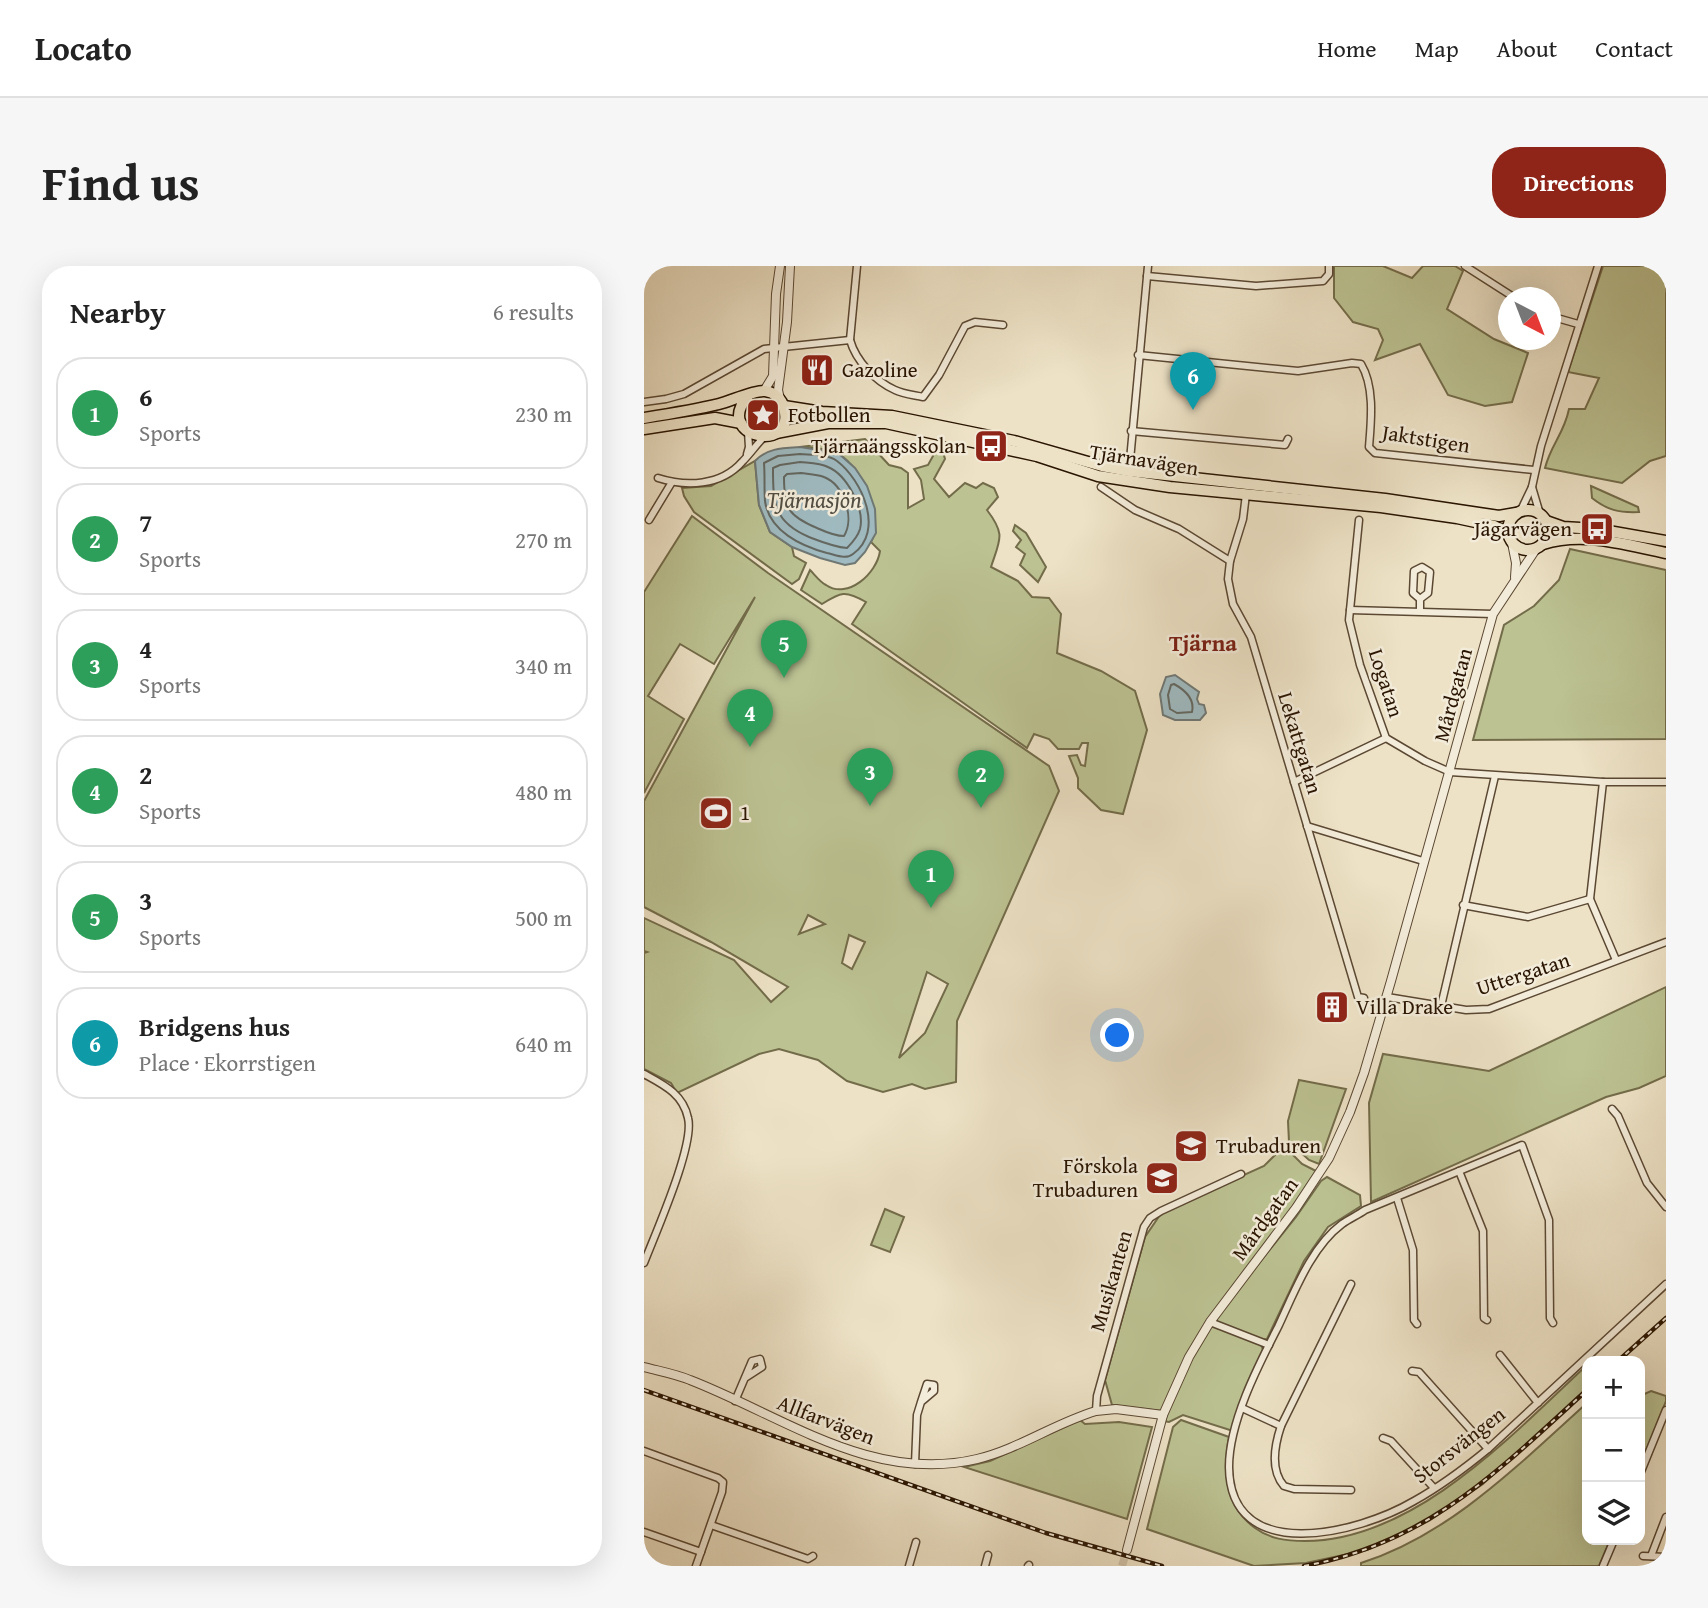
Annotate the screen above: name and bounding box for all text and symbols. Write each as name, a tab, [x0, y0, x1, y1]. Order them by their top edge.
text: Locato	[35, 24, 132, 72]
text: Home	[1318, 31, 1377, 66]
text: Map	[1415, 31, 1459, 66]
text: About	[1497, 31, 1557, 66]
text: Contact	[1595, 31, 1673, 66]
text: Find us	[42, 146, 200, 218]
button: Directions	[1492, 147, 1666, 218]
north arrow	[1498, 287, 1561, 350]
text: Nearby	[70, 290, 166, 334]
text: 6 results	[493, 295, 574, 328]
restaurant icon: Gazoline	[798, 351, 836, 389]
pin: 6	[1170, 352, 1216, 410]
place label: Gazoline	[842, 354, 918, 385]
text: 6	[139, 377, 152, 416]
place icon: Fotbollen	[744, 396, 782, 434]
text: 1	[89, 397, 101, 430]
text: 230 m	[515, 397, 572, 430]
place label: Fotbollen	[788, 399, 871, 430]
text: Sports	[139, 416, 201, 449]
street label: Jaktstigen	[1377, 416, 1472, 461]
bus stop icon: Tjärnaängsskolan	[972, 427, 1010, 465]
place label: Tjärnaängsskolan	[811, 430, 966, 461]
street label: Tjärnavägen	[1087, 436, 1201, 483]
water label: Tjärnasjön	[766, 483, 862, 516]
text: 7	[139, 503, 152, 542]
bus stop icon: Jägarvägen	[1578, 510, 1616, 548]
place label: Jägarvägen	[1471, 513, 1572, 544]
text: 2	[89, 523, 101, 556]
text: 270 m	[515, 523, 572, 556]
text: Sports	[139, 542, 201, 575]
pin: 5	[761, 620, 807, 678]
district label: Tjärna	[1169, 626, 1237, 659]
text: 4	[139, 629, 152, 668]
street label: Mårdgatan	[1425, 644, 1480, 745]
street label: Logatan	[1361, 645, 1412, 721]
text: 3	[89, 649, 101, 682]
text: 340 m	[515, 649, 572, 682]
text: Sports	[139, 668, 201, 701]
street label: Lekattgatan	[1270, 688, 1331, 798]
pin: 4	[727, 689, 773, 747]
pin: 3	[847, 748, 893, 806]
pin: 2	[958, 750, 1004, 808]
text: 2	[139, 755, 152, 794]
text: 4	[89, 775, 101, 808]
text: 480 m	[515, 775, 572, 808]
text: Sports	[139, 794, 201, 827]
sports icon: 1	[697, 794, 735, 832]
place label: 1	[740, 797, 750, 828]
pin: 1	[908, 850, 954, 908]
text: 3	[139, 881, 152, 920]
text: 5	[89, 901, 101, 934]
text: 500 m	[515, 901, 572, 934]
text: Sports	[139, 920, 201, 953]
street label: Uttergatan	[1472, 944, 1574, 1003]
building icon: Villa Drake	[1313, 988, 1351, 1026]
place label: Villa Drake	[1356, 991, 1453, 1022]
text: Bridgens hus	[139, 1007, 290, 1046]
your location	[1100, 1018, 1134, 1052]
text: 6	[89, 1027, 101, 1060]
text: 640 m	[515, 1027, 572, 1060]
text: Place · Ekorrstigen	[139, 1046, 316, 1079]
school or university icon: Trubaduren	[1172, 1127, 1210, 1165]
place label: Trubaduren	[1216, 1130, 1321, 1161]
place label: Förskola Trubaduren	[1033, 1150, 1138, 1205]
school or university icon: Förskola Trubaduren	[1143, 1159, 1181, 1197]
street label: Mårdgatan	[1224, 1170, 1306, 1267]
street label: Musikanten	[1081, 1226, 1140, 1335]
map controls	[1582, 1356, 1645, 1545]
button: +	[1582, 1356, 1645, 1419]
street label: Allfarvägen	[773, 1387, 880, 1452]
street label: Storsvängen	[1406, 1399, 1512, 1491]
button: −	[1582, 1419, 1645, 1482]
button: layers	[1582, 1482, 1645, 1545]

